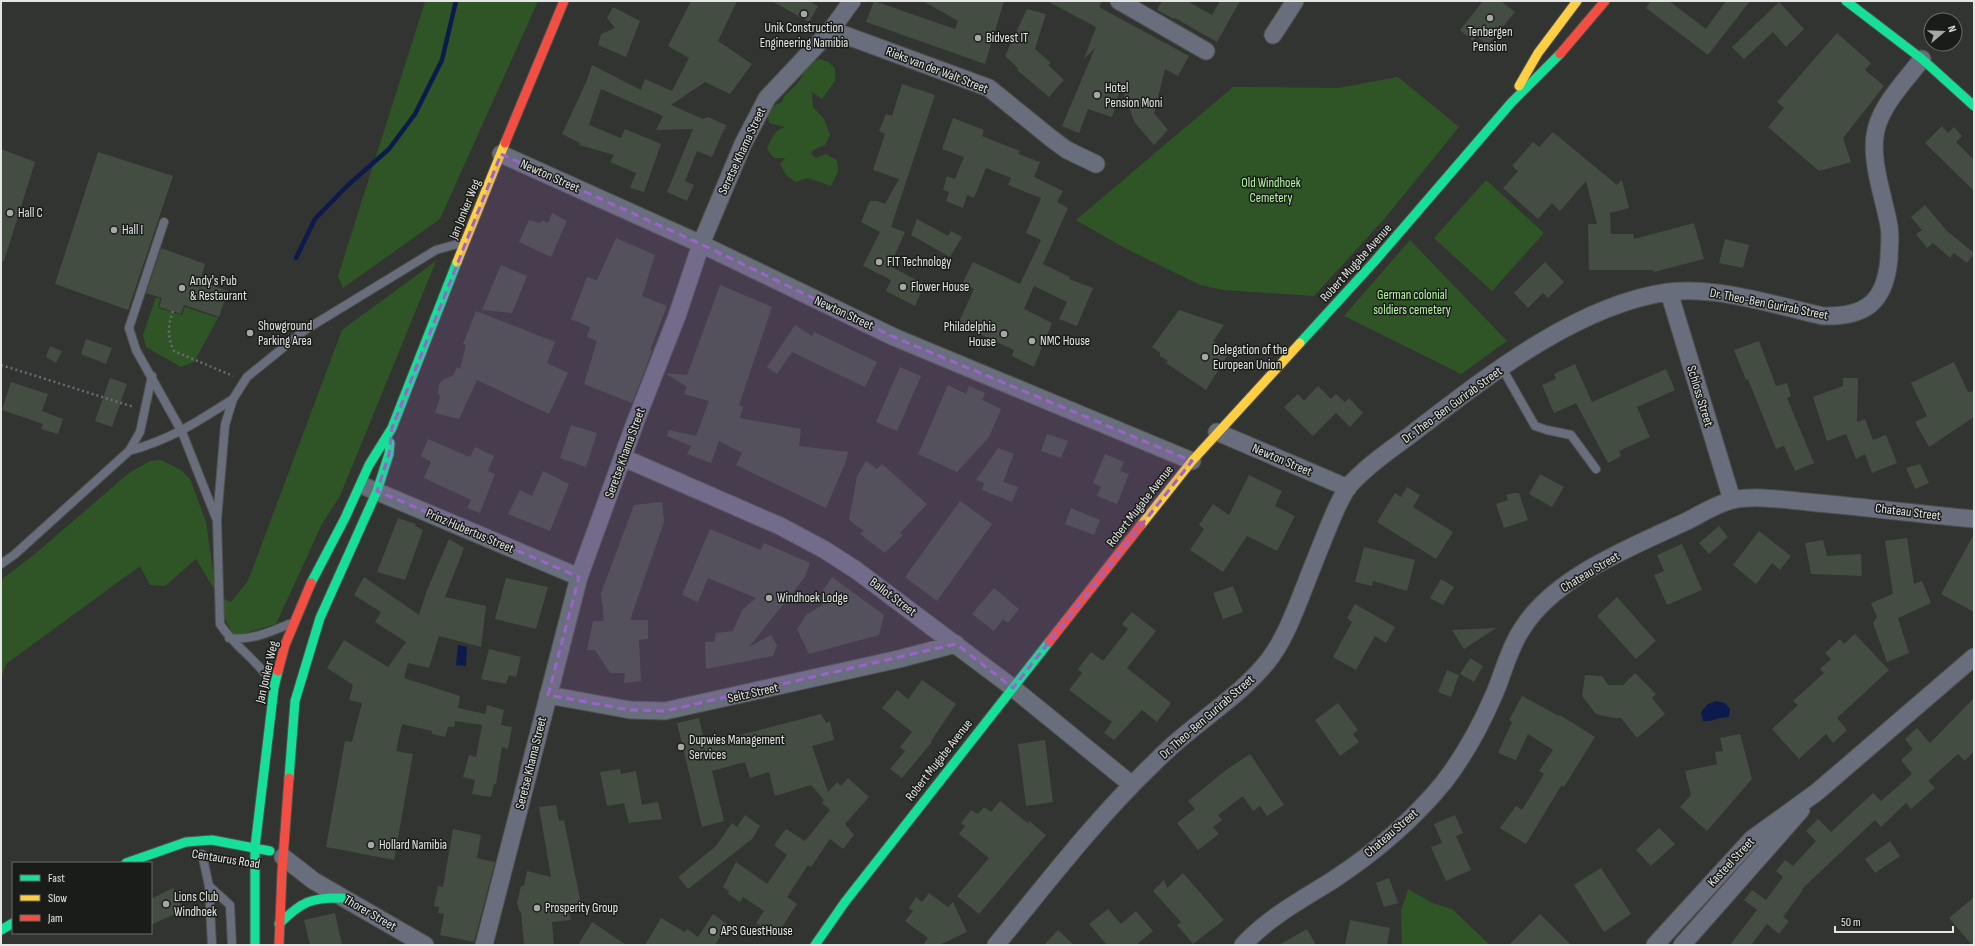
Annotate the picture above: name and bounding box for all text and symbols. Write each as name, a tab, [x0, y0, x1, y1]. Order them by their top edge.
marker: Unik Construction Engineering Namibia	[799, 9, 809, 19]
north arrow	[1923, 12, 1963, 52]
marker: Tenbergen Pension	[1485, 13, 1495, 23]
place label: Unik Construction Engineering Namibia	[760, 20, 848, 51]
place label: Tenbergen Pension	[1467, 24, 1513, 55]
text: N	[1945, 24, 1959, 34]
place label: Bidvest IT	[986, 30, 1028, 46]
marker: Bidvest IT	[973, 33, 983, 43]
street label: Rieks van der Walt Street	[884, 43, 990, 97]
place label: Hotel Pension Moni	[1105, 80, 1163, 111]
marker: Hotel Pension Moni	[1092, 90, 1102, 100]
street label: Seretse Khama Street	[715, 105, 769, 197]
street label: Newton Street	[518, 156, 582, 196]
park label: Old Windhoek Cemetery	[1241, 175, 1301, 206]
street label: Jan Jonker Weg	[445, 177, 484, 242]
place label: Hall C	[18, 205, 43, 221]
marker: Hall C	[5, 208, 15, 218]
street label: Robert Mugabe Avenue	[1317, 221, 1395, 305]
place label: Hall I	[122, 222, 143, 238]
marker: Hall I	[109, 225, 119, 235]
place label: FIT Technology	[887, 254, 951, 270]
marker: FIT Technology	[874, 257, 884, 267]
place label: Andy's Pub & Restaurant	[189, 273, 247, 304]
place label: Flower House	[911, 279, 969, 295]
marker: Flower House	[898, 282, 908, 292]
marker: Andy's Pub & Restaurant	[177, 283, 187, 293]
street label: Dr. Theo-Ben Gurirab Street	[1708, 285, 1830, 323]
park label: German colonial soldiers cemetery	[1373, 287, 1451, 318]
street label: Newton Street	[812, 292, 876, 334]
place label: Showground Parking Area	[258, 318, 312, 349]
place label: Philadelphia House	[944, 319, 996, 350]
marker: Showground Parking Area	[245, 328, 255, 338]
marker: Philadelphia House	[999, 329, 1009, 339]
place label: NMC House	[1040, 333, 1090, 349]
marker: NMC House	[1027, 336, 1037, 346]
place label: Delegation of the European Union	[1213, 342, 1288, 373]
marker: Delegation of the European Union	[1200, 352, 1210, 362]
street label: Dr. Theo-Ben Gurirab Street	[1399, 363, 1505, 447]
street label: Schloss Street	[1683, 364, 1717, 428]
street label: Seretse Khama Street	[601, 406, 649, 500]
street label: Newton Street	[1250, 440, 1314, 480]
street label: Robert Mugabe Avenue	[1103, 462, 1177, 550]
street label: Chateau Street	[1874, 500, 1942, 524]
street label: Prinz Hubertus Street	[424, 505, 516, 557]
street label: Chateau Street	[1558, 548, 1622, 596]
street label: Ballot Street	[866, 574, 920, 620]
place label: Windhoek Lodge	[777, 590, 848, 606]
marker: Windhoek Lodge	[764, 593, 774, 603]
street label: Jan Jonker Weg	[252, 639, 282, 706]
street label: Dr. Theo-Ben Gurirab Street	[1156, 672, 1258, 762]
street label: Seitz Street	[726, 679, 780, 707]
street label: Seretse Khama Street	[512, 715, 550, 811]
street label: Robert Mugabe Avenue	[902, 716, 976, 804]
place label: Dupwies Management Services	[689, 732, 785, 763]
marker: Dupwies Management Services	[676, 742, 686, 752]
street label: Chateau Street	[1361, 805, 1421, 861]
street label: Kasteel Street	[1704, 834, 1758, 890]
place label: Hollard Namibia	[379, 837, 447, 853]
marker: Hollard Namibia	[366, 840, 376, 850]
street label: Centaurus Road	[191, 846, 261, 872]
legend	[12, 862, 152, 934]
text: Fast	[48, 871, 65, 886]
place label: Lions Club Windhoek	[174, 889, 218, 920]
text: Slow	[48, 891, 67, 906]
street label: Thorer Street	[341, 892, 399, 934]
marker: Lions Club Windhoek	[161, 899, 171, 909]
place label: Prosperity Group	[545, 900, 618, 916]
marker: Prosperity Group	[532, 903, 542, 913]
scale bar	[1835, 908, 1953, 934]
text: Jam	[47, 911, 63, 926]
text: 50 m	[1841, 915, 1861, 930]
place label: APS GuestHouse	[720, 923, 793, 939]
marker: APS GuestHouse	[708, 926, 718, 936]

